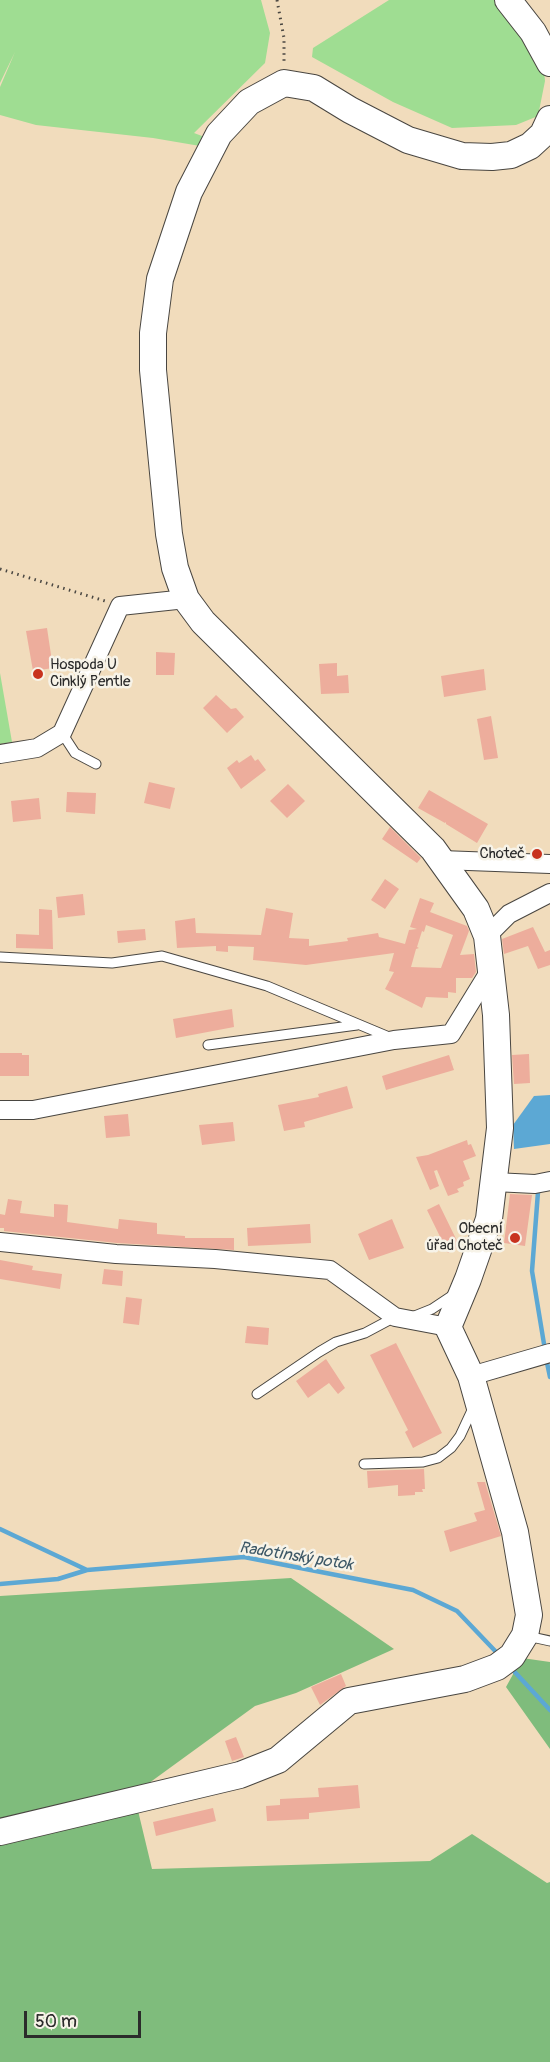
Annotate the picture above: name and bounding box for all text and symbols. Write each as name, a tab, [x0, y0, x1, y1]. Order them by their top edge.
place label: Hospoda U Cinklý Pentle	[50, 656, 130, 691]
marker: Hospoda U Cinklý Pentle	[31, 667, 45, 681]
place label: Choteč	[479, 845, 525, 863]
marker: Choteč	[530, 847, 544, 861]
place label: Obecní úřad Choteč	[426, 1220, 503, 1255]
marker: Obecní úřad Choteč	[508, 1231, 522, 1245]
water label: Radotínský potok	[238, 1539, 354, 1575]
scale bar	[27, 1999, 144, 2037]
text: 50 m	[35, 2010, 77, 2033]

